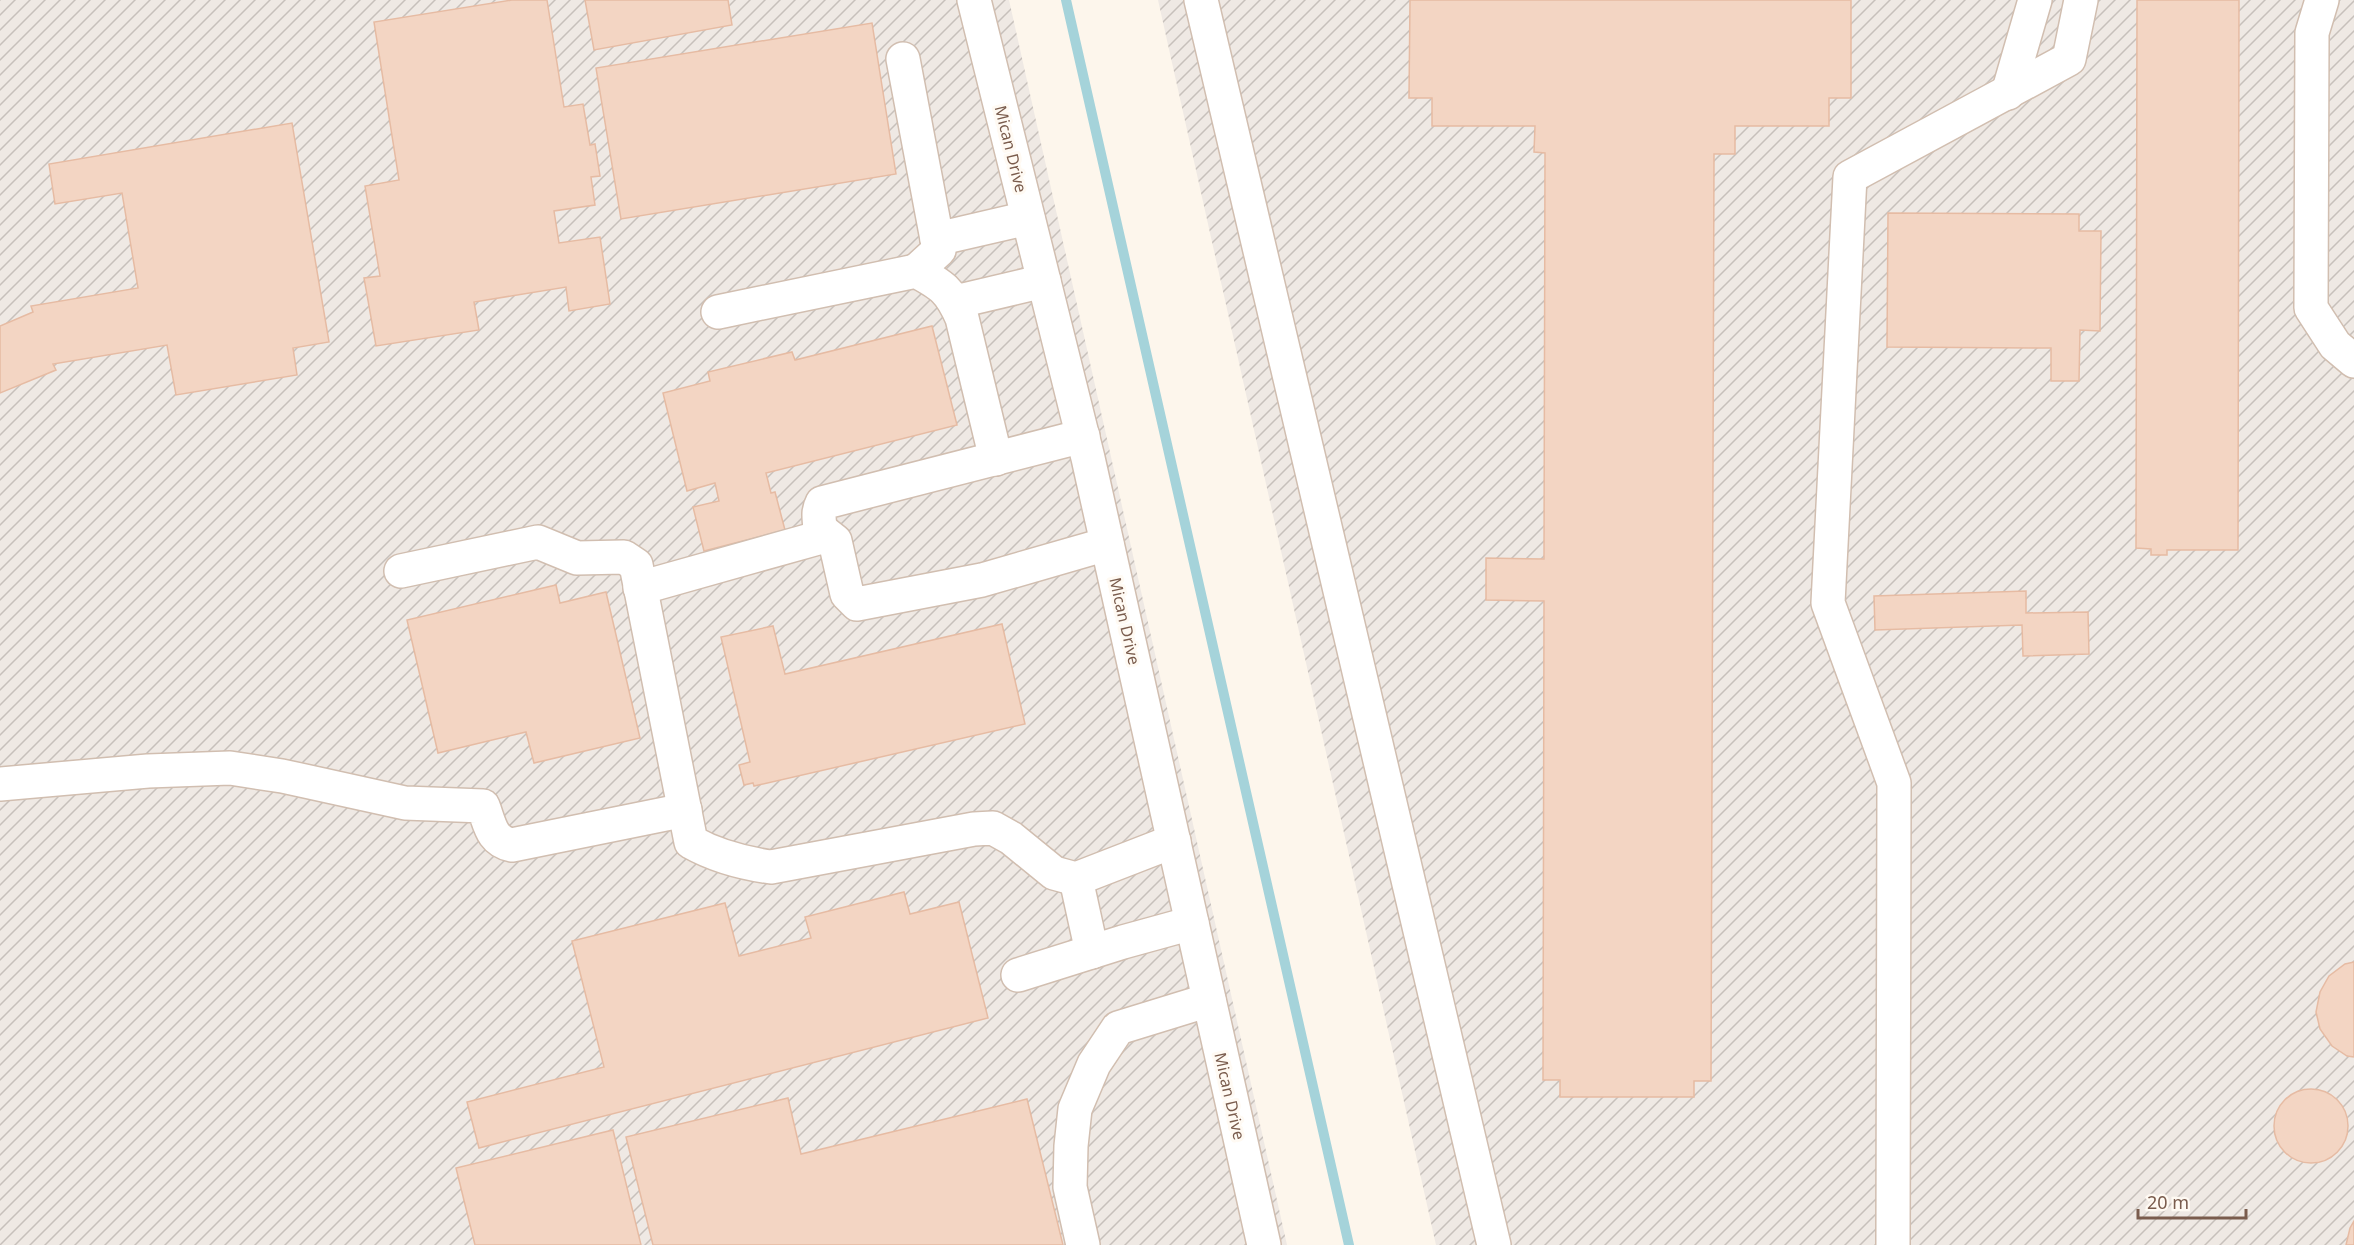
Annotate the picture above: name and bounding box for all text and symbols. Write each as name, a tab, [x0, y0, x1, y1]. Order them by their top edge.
street label: Mican Drive	[990, 103, 1032, 195]
street label: Mican Drive	[1104, 575, 1146, 667]
street label: Mican Drive	[1209, 1050, 1251, 1142]
scale bar	[2138, 1182, 2246, 1220]
text: 20 m	[2147, 1190, 2189, 1214]

